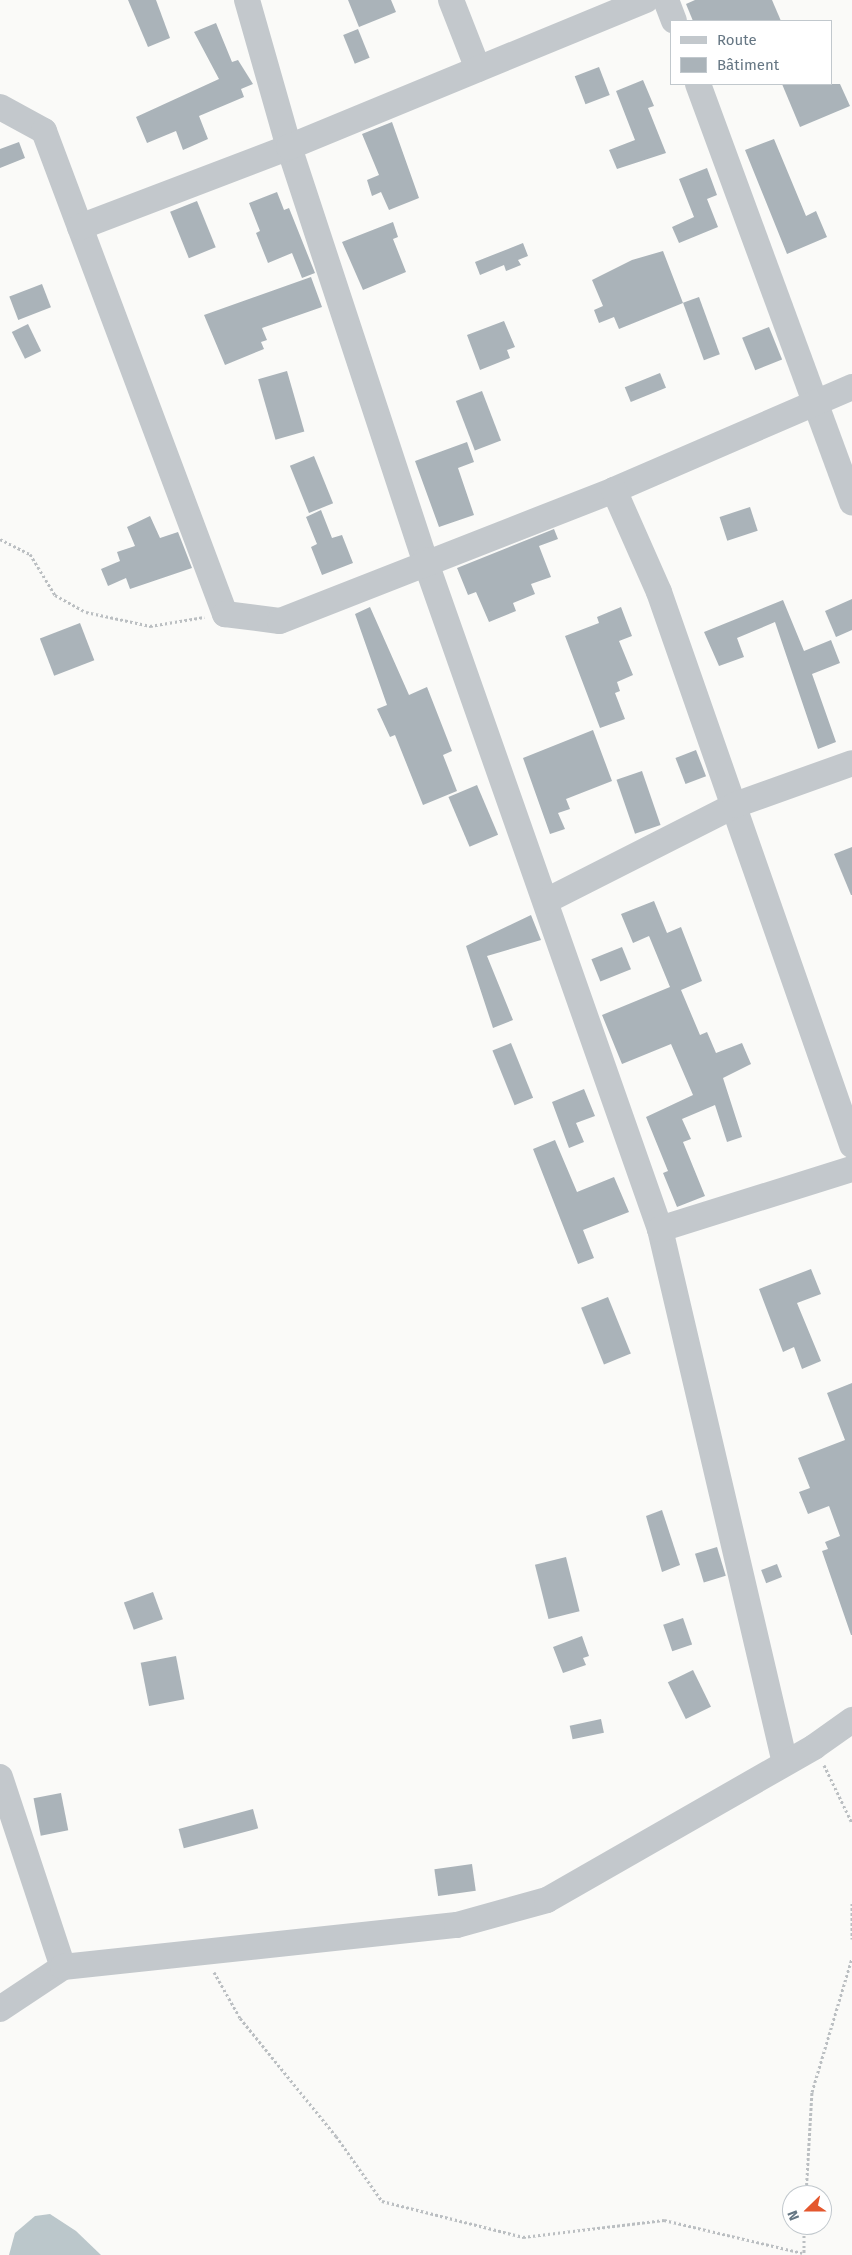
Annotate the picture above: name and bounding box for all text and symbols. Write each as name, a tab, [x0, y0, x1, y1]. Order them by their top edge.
legend	[670, 20, 832, 85]
text: Route	[717, 31, 757, 49]
text: Bâtiment	[717, 56, 779, 74]
north arrow	[782, 2185, 832, 2235]
text: N	[784, 2208, 803, 2223]

